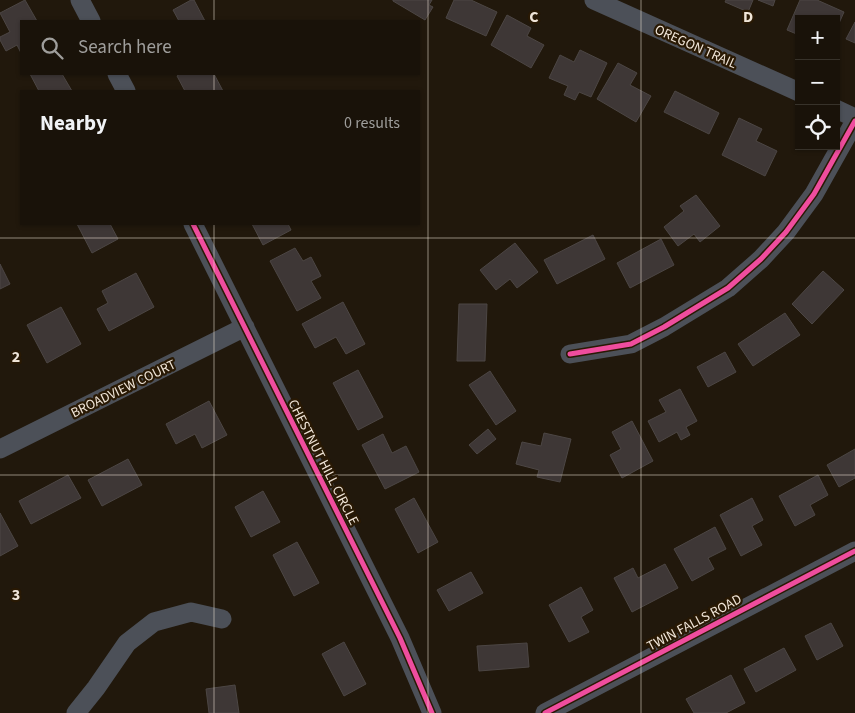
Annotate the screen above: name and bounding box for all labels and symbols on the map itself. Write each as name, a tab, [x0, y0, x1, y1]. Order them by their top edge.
text: C	[529, 6, 539, 28]
text: D	[743, 6, 753, 28]
street label: OREGON TRAIL	[651, 20, 740, 74]
text: 2	[12, 346, 20, 368]
street label: BROADVIEW COURT	[68, 355, 180, 423]
street label: CHESTNUT HILL CIRCLE	[283, 396, 363, 529]
text: 3	[12, 584, 20, 606]
street label: TWIN FALLS ROAD	[643, 589, 745, 656]

